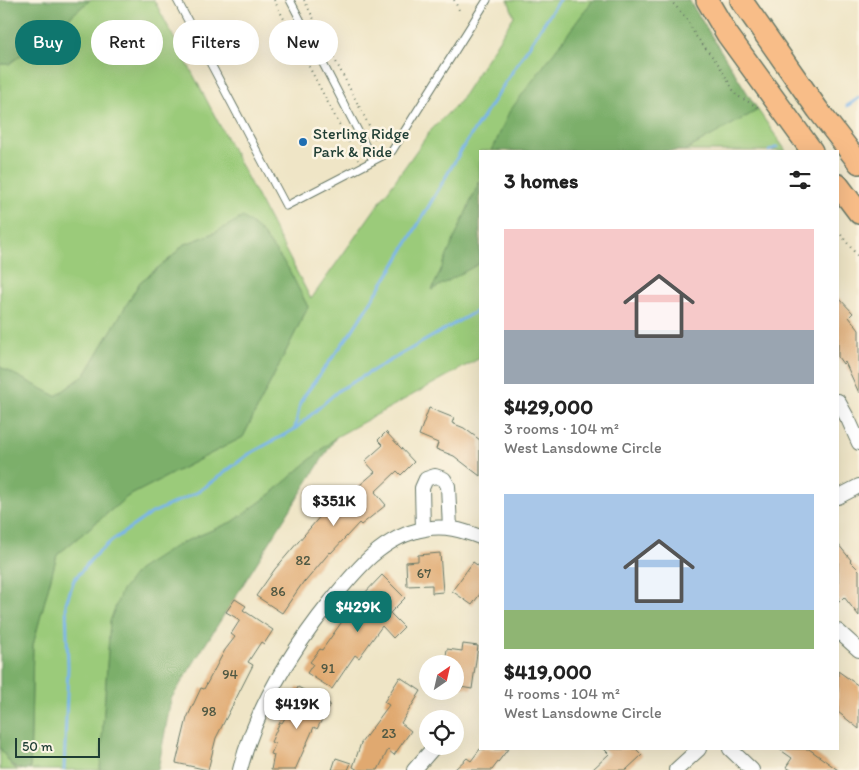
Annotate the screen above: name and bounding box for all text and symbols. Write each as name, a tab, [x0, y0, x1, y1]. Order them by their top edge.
chip: Buy	[15, 20, 81, 65]
chip: Rent	[91, 20, 163, 65]
chip: Filters	[173, 20, 259, 65]
chip: New	[269, 20, 338, 65]
place label: Sterling Ridge Park & Ride	[313, 124, 409, 161]
marker: Sterling Ridge Park & Ride	[297, 136, 309, 148]
icon: filters	[786, 166, 814, 194]
text: 3 homes	[504, 168, 579, 193]
icon: home	[614, 261, 704, 351]
text: $429,000	[504, 394, 593, 419]
text: 3 rooms · 104 m²	[504, 419, 619, 438]
text: West Lansdowne Circle	[504, 438, 662, 457]
pin: $351K	[299, 484, 369, 527]
text: $351K	[313, 491, 355, 510]
icon: home	[614, 526, 704, 616]
house number: 82	[295, 552, 311, 569]
house number: 67	[417, 565, 431, 582]
house number: 86	[270, 583, 286, 600]
pin: $429K	[323, 590, 393, 633]
text: $429K	[336, 597, 380, 616]
north arrow	[419, 655, 464, 700]
map controls	[419, 655, 464, 755]
text: $419,000	[504, 659, 592, 684]
house number: 91	[321, 660, 335, 677]
house number: 94	[222, 666, 238, 683]
text: 4 rooms · 104 m²	[504, 684, 620, 703]
pin: $419K	[262, 688, 332, 730]
text: $419K	[275, 694, 319, 713]
house number: 98	[202, 703, 217, 720]
text: West Lansdowne Circle	[504, 703, 662, 722]
button: locate	[419, 710, 464, 755]
house number: 23	[382, 725, 397, 742]
scale bar	[15, 735, 100, 758]
text: 50 m	[22, 738, 53, 755]

